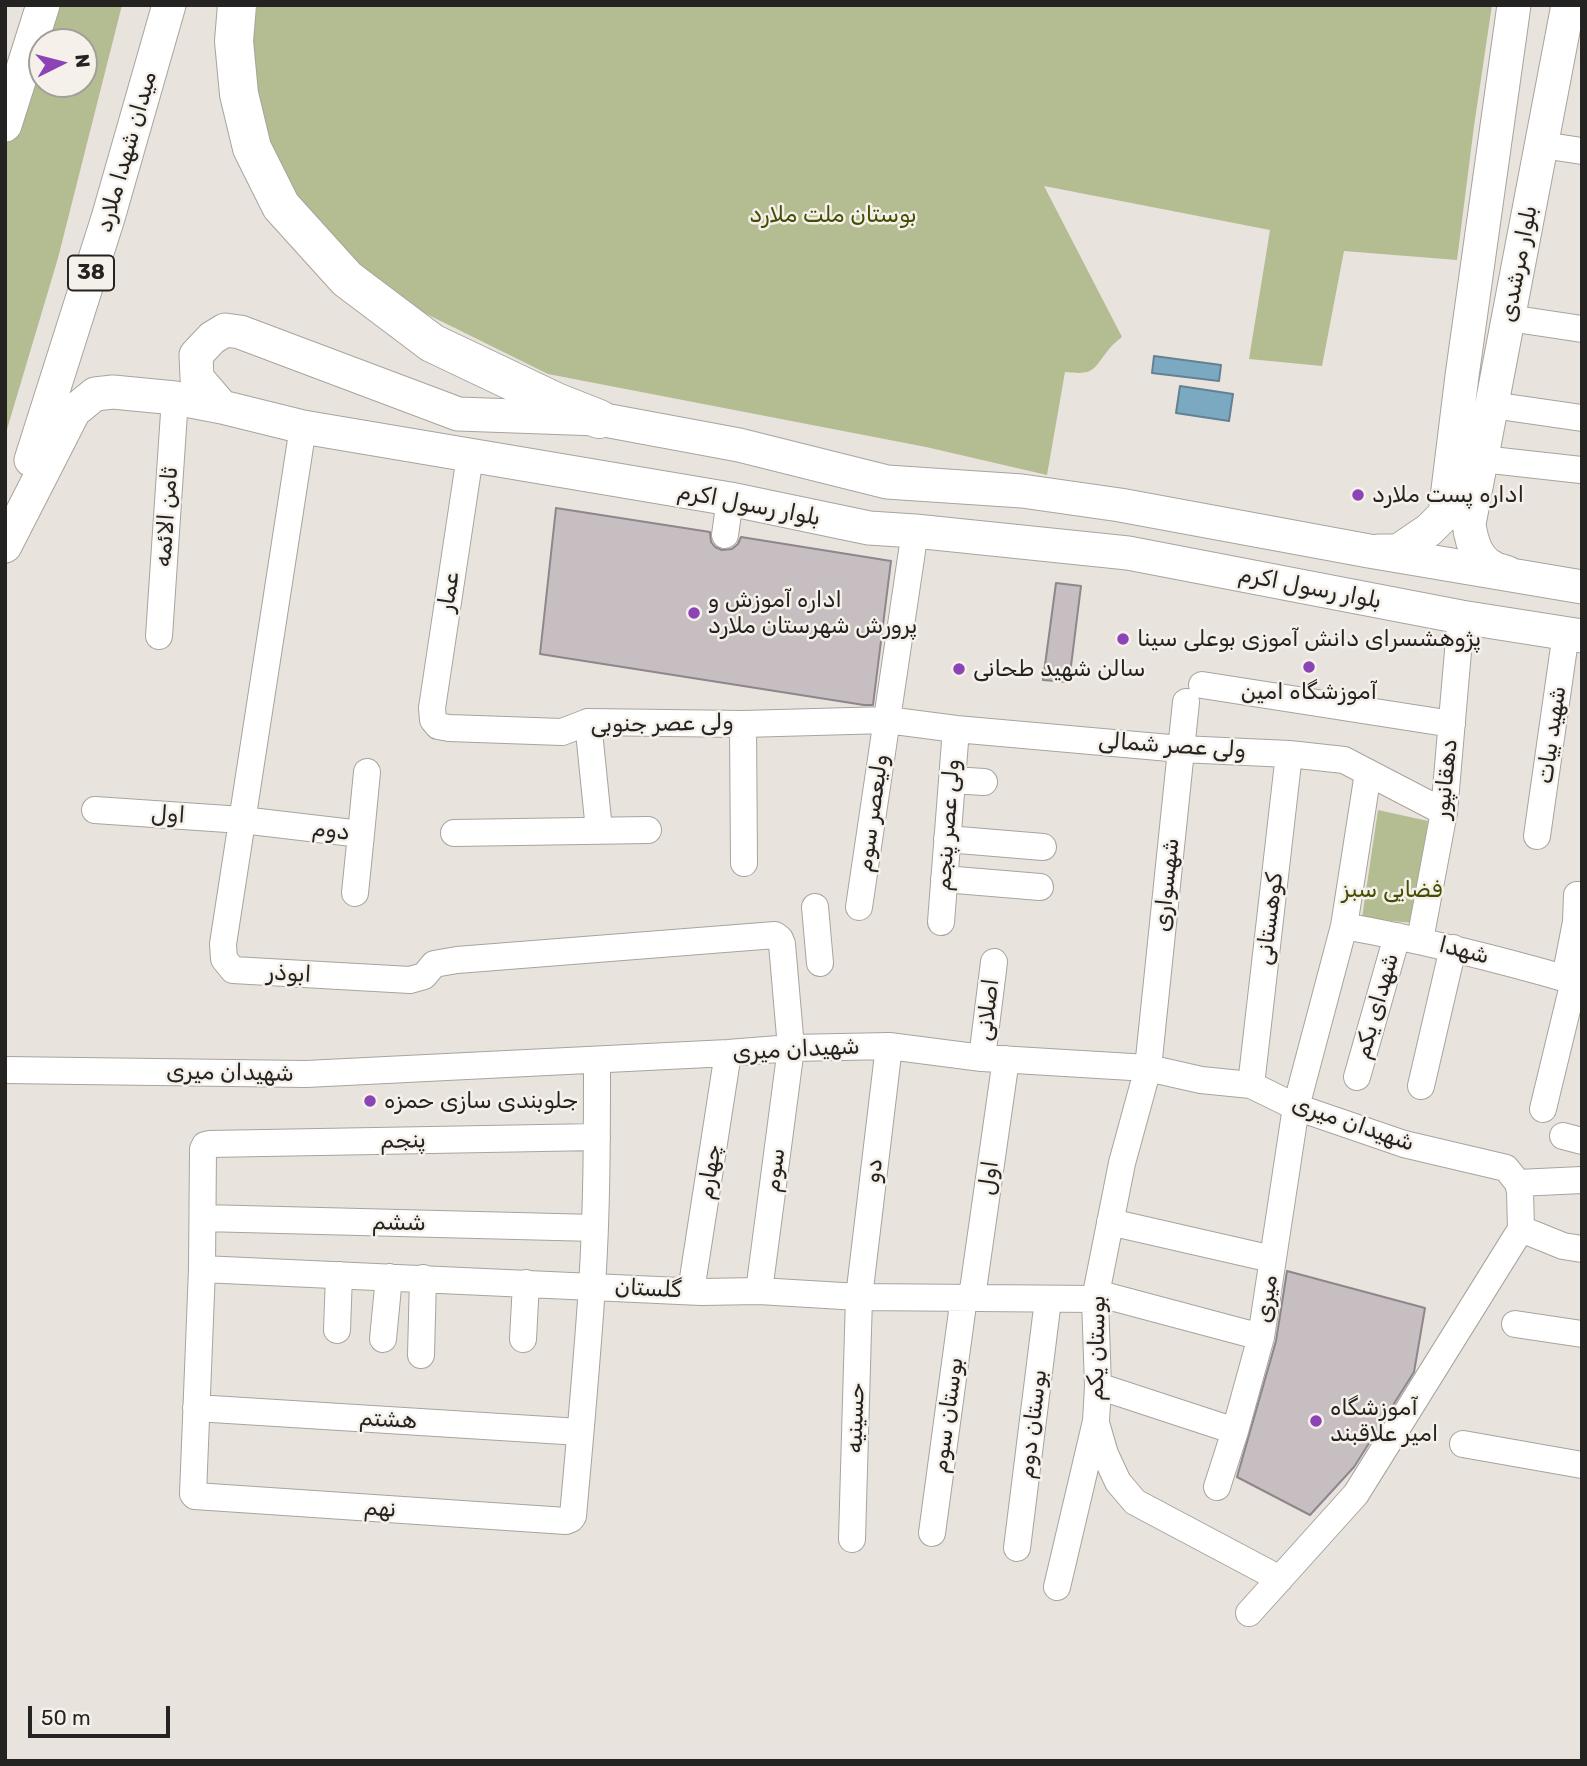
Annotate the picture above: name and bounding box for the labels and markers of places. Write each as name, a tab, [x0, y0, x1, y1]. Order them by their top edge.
place label: اداره پست ملارد	[1372, 481, 1524, 509]
marker: اداره پست ملارد	[1350, 487, 1366, 503]
place label: اداره آموزش و پرورش شهرستان ملارد	[708, 586, 918, 640]
marker: اداره آموزش و پرورش شهرستان ملارد	[686, 605, 702, 621]
place label: پژوهشسرای دانش آموزی بوعلی سینا	[1137, 625, 1481, 653]
marker: پژوهشسرای دانش آموزی بوعلی سینا	[1115, 631, 1131, 647]
place label: سالن شهید طحانی	[973, 655, 1146, 683]
marker: آموزشگاه امین	[1301, 659, 1317, 675]
marker: سالن شهید طحانی	[951, 661, 967, 677]
place label: آموزشگاه امین	[1241, 678, 1377, 706]
place label: جلوبندی سازی حمزه	[384, 1087, 578, 1115]
marker: جلوبندی سازی حمزه	[362, 1093, 378, 1109]
place label: آموزشگاه امیر علاقبند	[1330, 1394, 1438, 1448]
marker: آموزشگاه امیر علاقبند	[1308, 1413, 1324, 1429]

